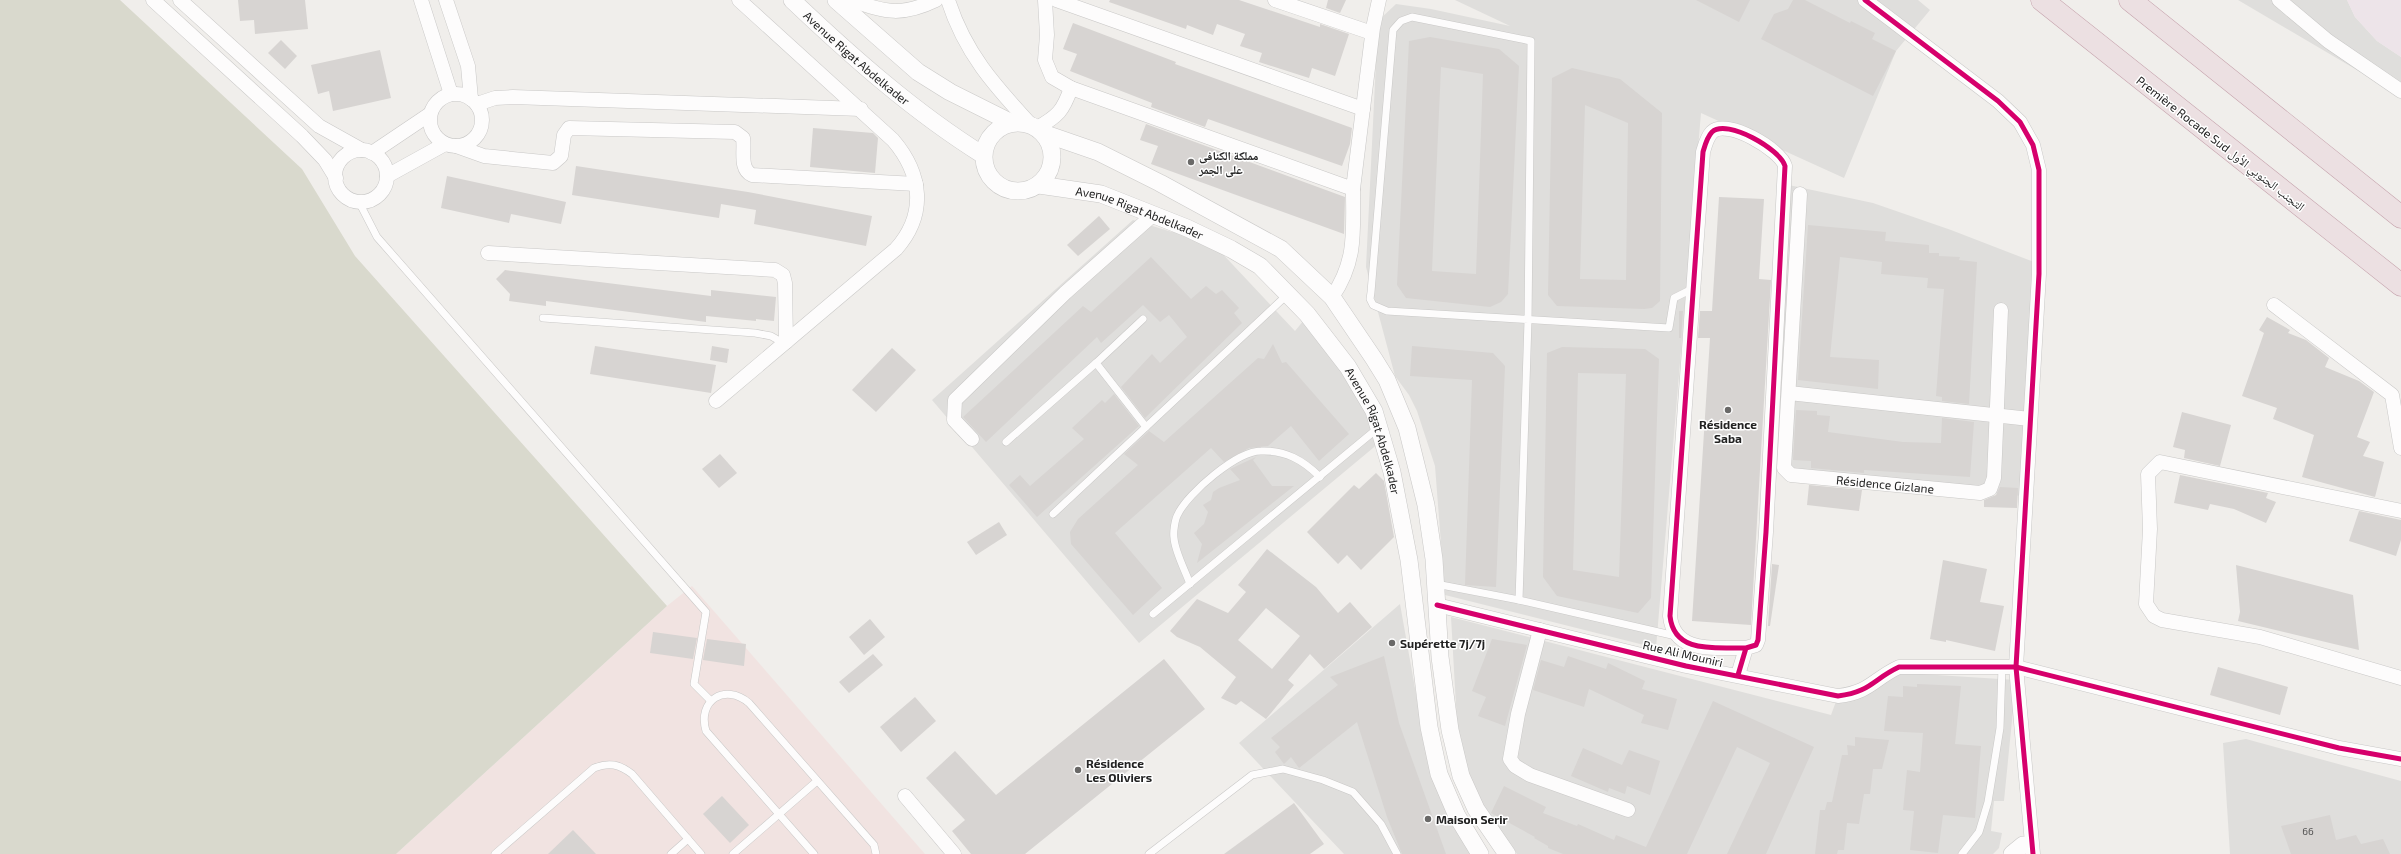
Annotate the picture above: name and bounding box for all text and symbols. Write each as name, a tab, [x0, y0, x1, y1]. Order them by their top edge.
street label: Avenue Rigat Abdelkader	[801, 8, 913, 108]
street label: Première Rocade Sud التجنب الجنوبي الأول	[2131, 73, 2308, 216]
place label: مملكة الكنافى على الجمر	[1198, 148, 1259, 178]
marker: مملكة الكنافى على الجمر	[1186, 157, 1196, 167]
street label: Avenue Rigat Abdelkader	[1075, 183, 1206, 242]
street label: Avenue Rigat Abdelkader	[1343, 365, 1403, 496]
marker: Résidence Saba	[1723, 405, 1733, 415]
place label: Résidence Saba	[1699, 417, 1757, 445]
street label: Résidence Gizlane	[1836, 472, 1935, 496]
place label: Supérette 7j/7j	[1400, 636, 1485, 651]
street label: Rue Ali Mouniri	[1642, 637, 1724, 669]
marker: Supérette 7j/7j	[1387, 638, 1397, 648]
place label: Résidence Les Oliviers	[1086, 756, 1152, 784]
marker: Résidence Les Oliviers	[1073, 765, 1083, 775]
place label: Maison Serir	[1436, 812, 1508, 826]
marker: Maison Serir	[1423, 814, 1433, 824]
house number: 66	[2302, 825, 2314, 837]

